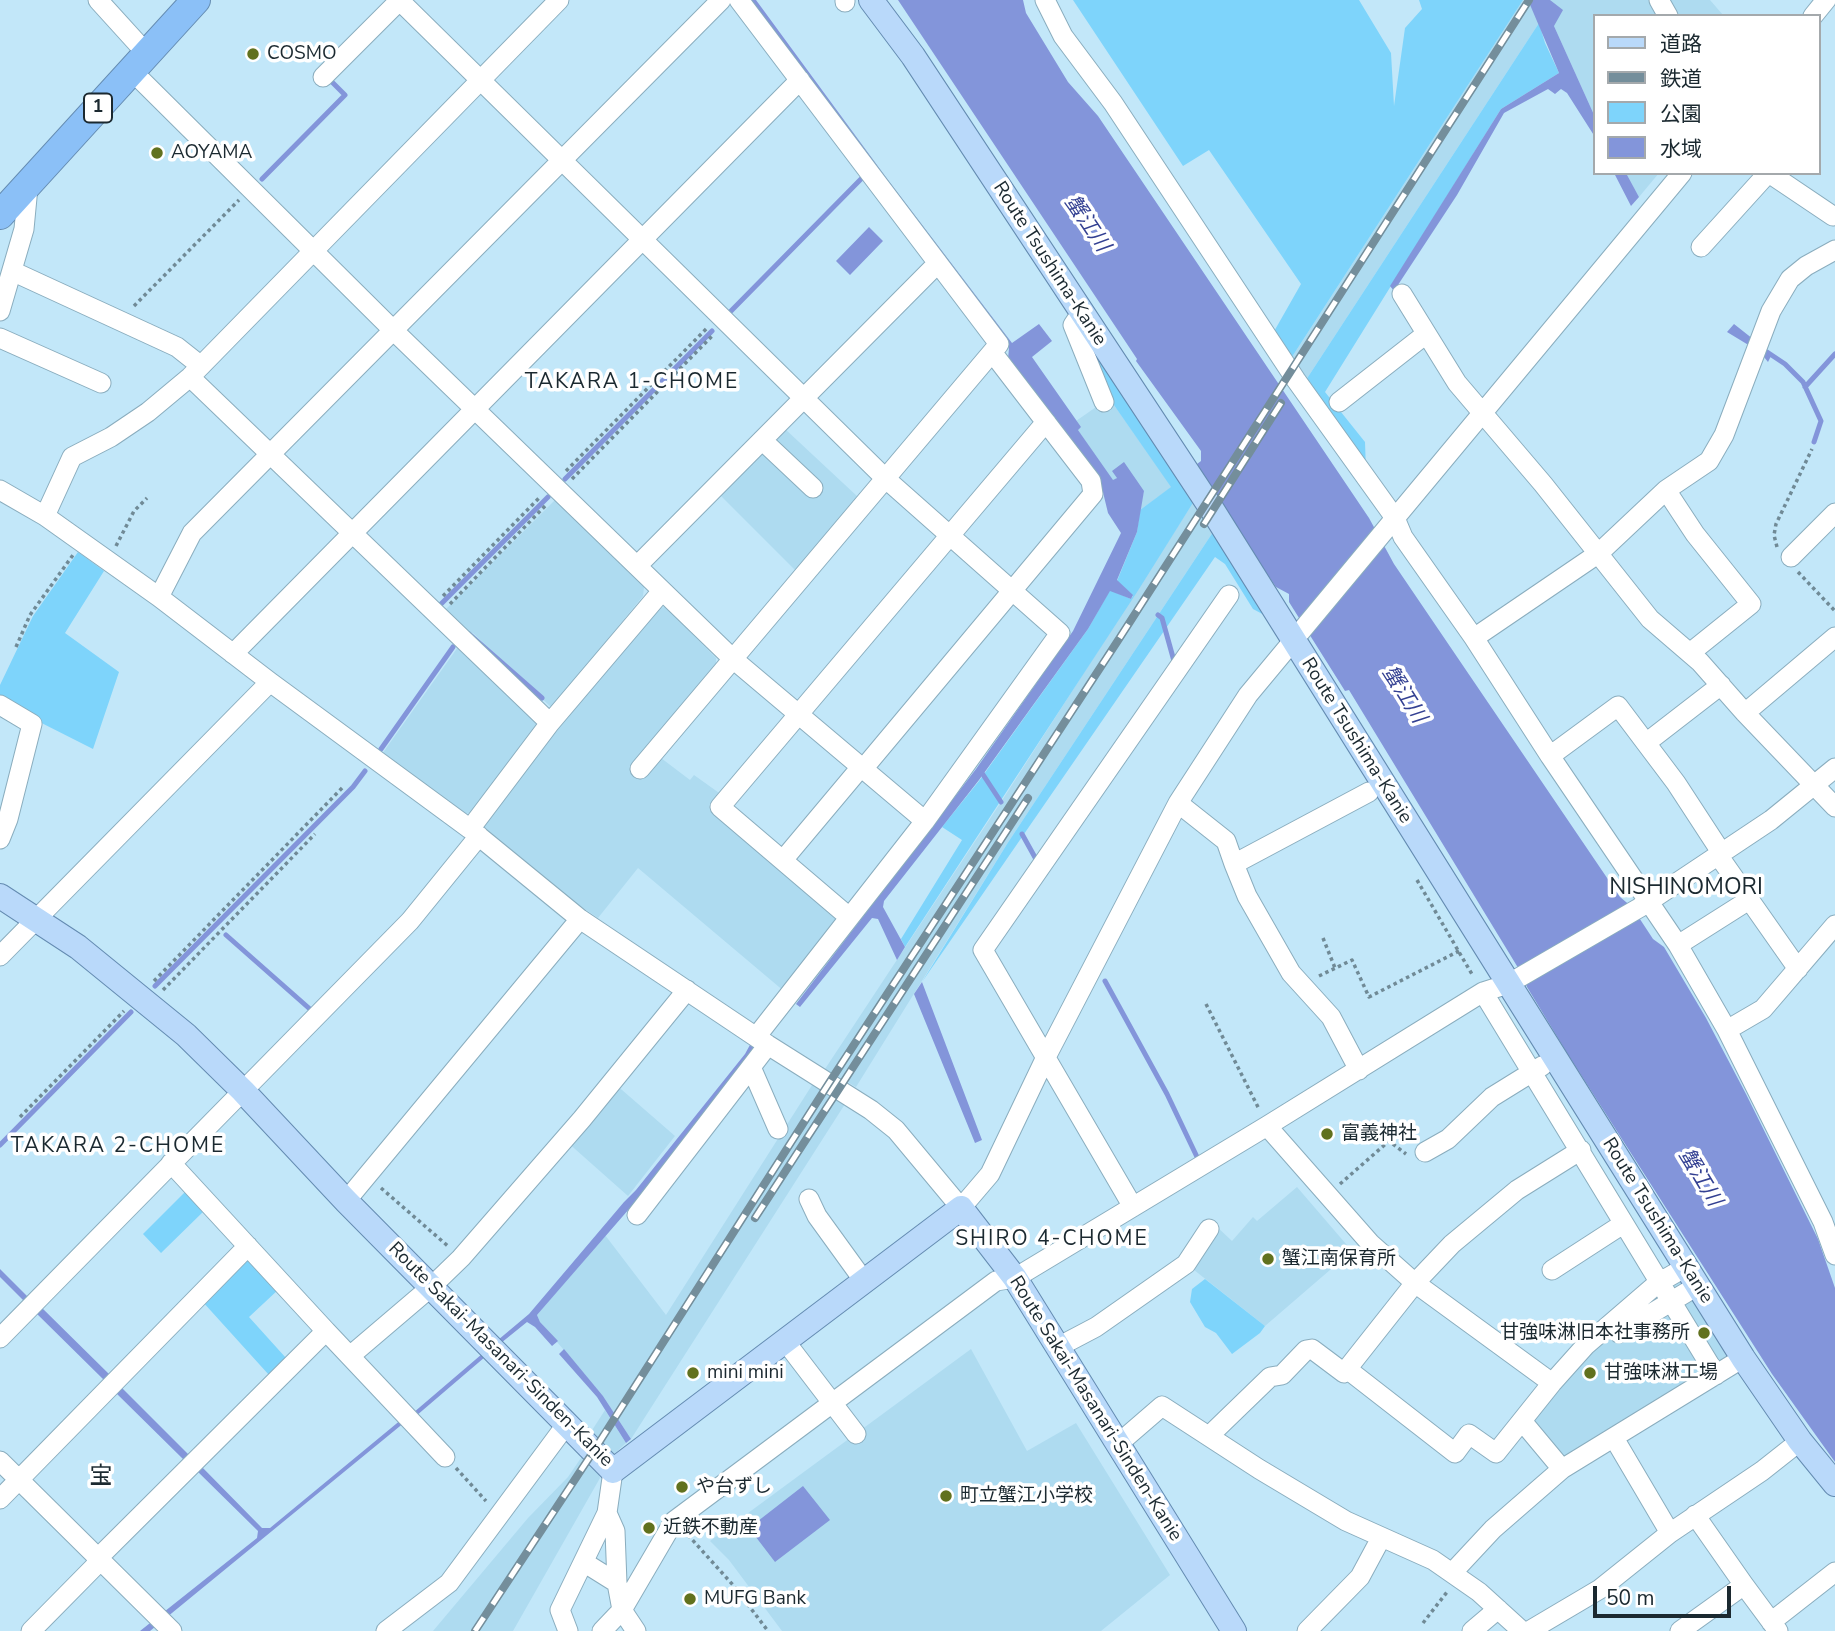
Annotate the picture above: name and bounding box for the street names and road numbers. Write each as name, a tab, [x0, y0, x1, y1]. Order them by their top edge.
road number: 1	[84, 94, 112, 122]
street label: Route Tsushima-Kanie	[987, 178, 1111, 350]
street label: Route Tsushima-Kanie	[1296, 654, 1416, 828]
street label: Route Tsushima-Kanie	[1597, 1134, 1717, 1308]
street label: Route Sakai-Masanari-Sinden-Kanie	[383, 1238, 617, 1472]
street label: Route Sakai-Masanari-Sinden-Kanie	[1004, 1272, 1186, 1546]

